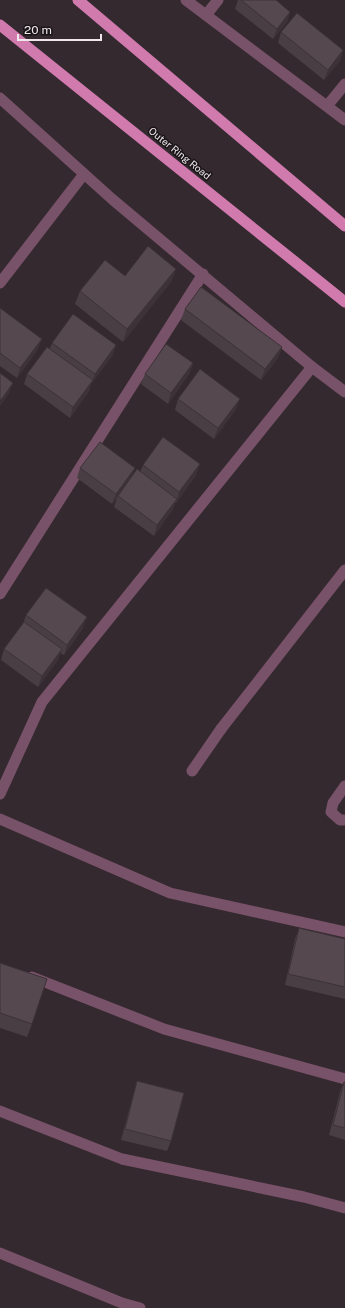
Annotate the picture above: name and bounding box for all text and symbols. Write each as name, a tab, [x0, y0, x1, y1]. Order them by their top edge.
scale bar	[18, 16, 101, 42]
text: 20 m	[24, 23, 52, 37]
street label: Outer Ring Road	[147, 124, 213, 182]

